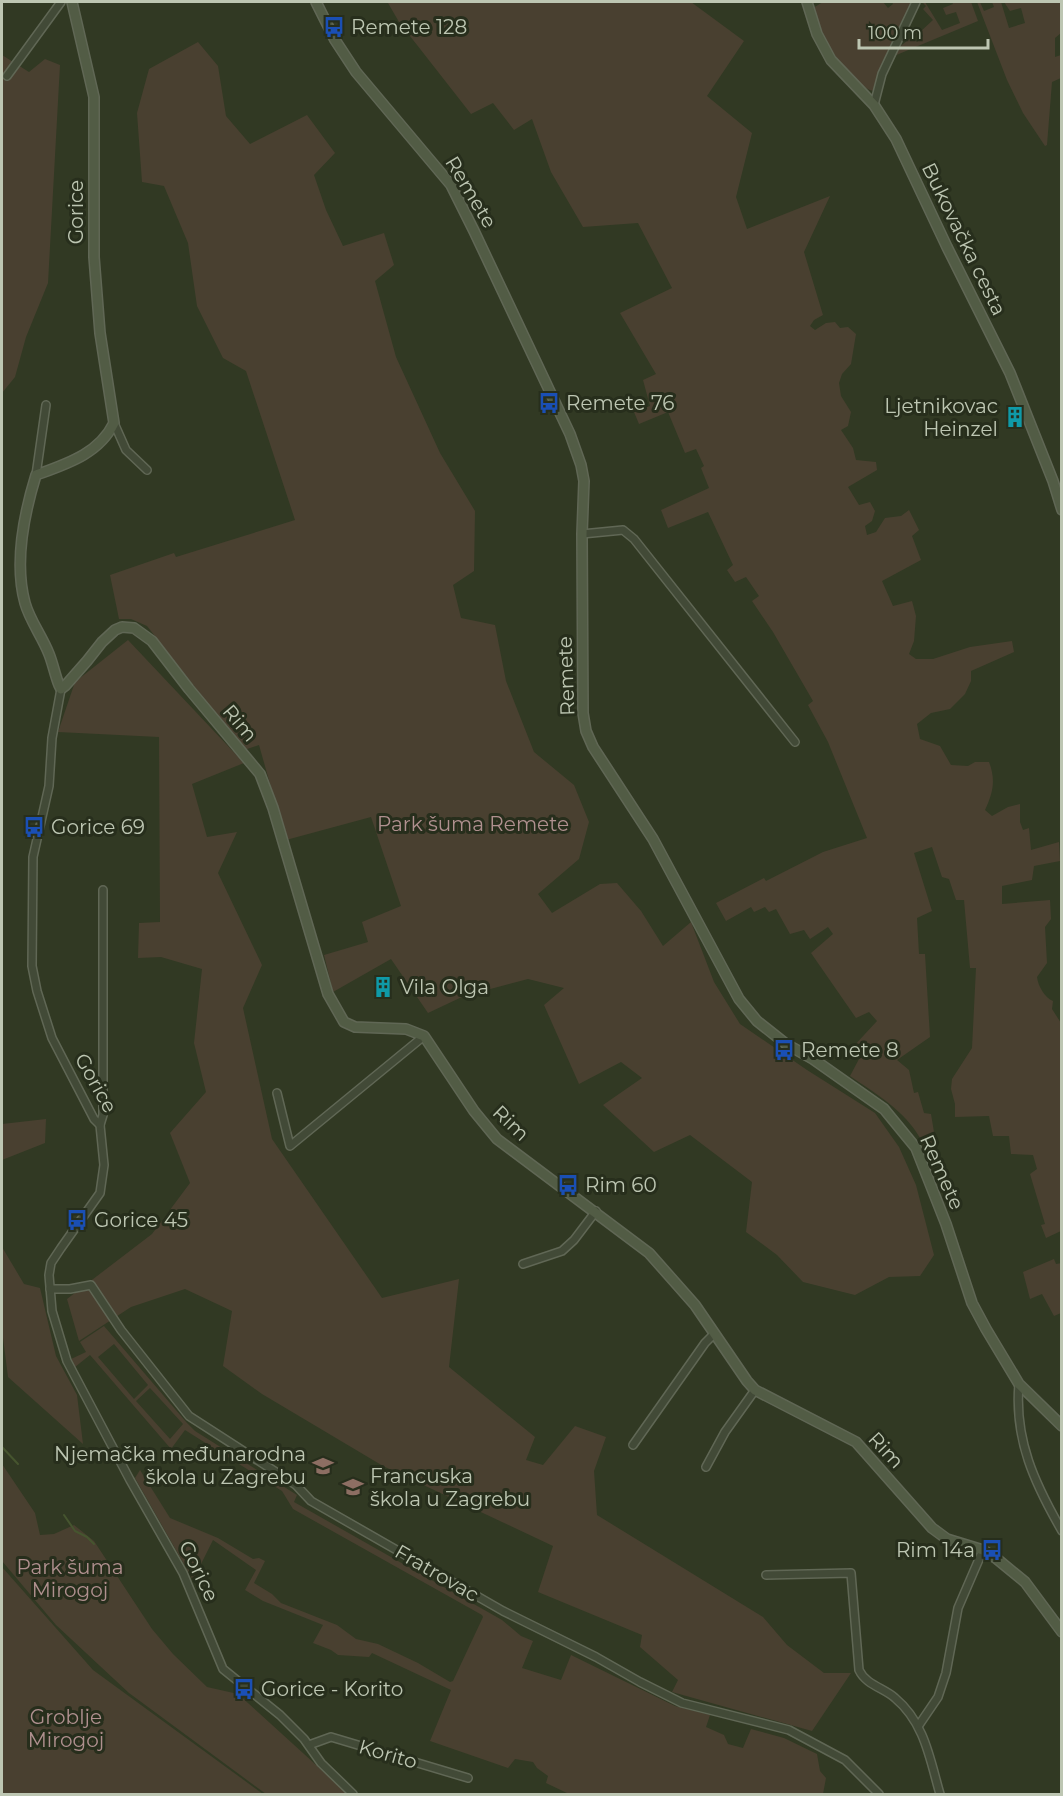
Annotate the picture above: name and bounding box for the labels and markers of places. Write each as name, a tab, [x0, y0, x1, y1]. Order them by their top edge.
bus stop icon: Remete 128	[322, 15, 346, 39]
place label: Remete 128	[351, 15, 467, 39]
bus stop icon: Remete 76	[537, 391, 561, 415]
place label: Remete 76	[566, 391, 674, 415]
place label: Ljetnikovac Heinzel	[884, 394, 998, 441]
building icon: Ljetnikovac Heinzel	[1003, 405, 1027, 429]
bus stop icon: Gorice 69	[22, 815, 46, 839]
place label: Gorice 69	[51, 815, 145, 839]
building icon: Vila Olga	[371, 975, 395, 999]
place label: Vila Olga	[400, 975, 489, 999]
bus stop icon: Remete 8	[772, 1038, 796, 1062]
place label: Remete 8	[801, 1038, 899, 1062]
bus stop icon: Rim 60	[556, 1173, 580, 1197]
place label: Rim 60	[585, 1173, 657, 1197]
bus stop icon: Gorice 45	[65, 1208, 89, 1232]
place label: Gorice 45	[94, 1208, 188, 1232]
place label: Njemačka međunarodna škola u Zagrebu	[54, 1442, 306, 1489]
school or university icon: Njemačka međunarodna škola u Zagrebu	[311, 1454, 335, 1478]
place label: Francuska škola u Zagrebu	[370, 1464, 530, 1511]
school or university icon: Francuska škola u Zagrebu	[341, 1475, 365, 1499]
place label: Rim 14a	[896, 1538, 975, 1562]
bus stop icon: Rim 14a	[980, 1538, 1004, 1562]
bus stop icon: Gorice - Korito	[232, 1677, 256, 1701]
place label: Gorice - Korito	[261, 1677, 403, 1701]

